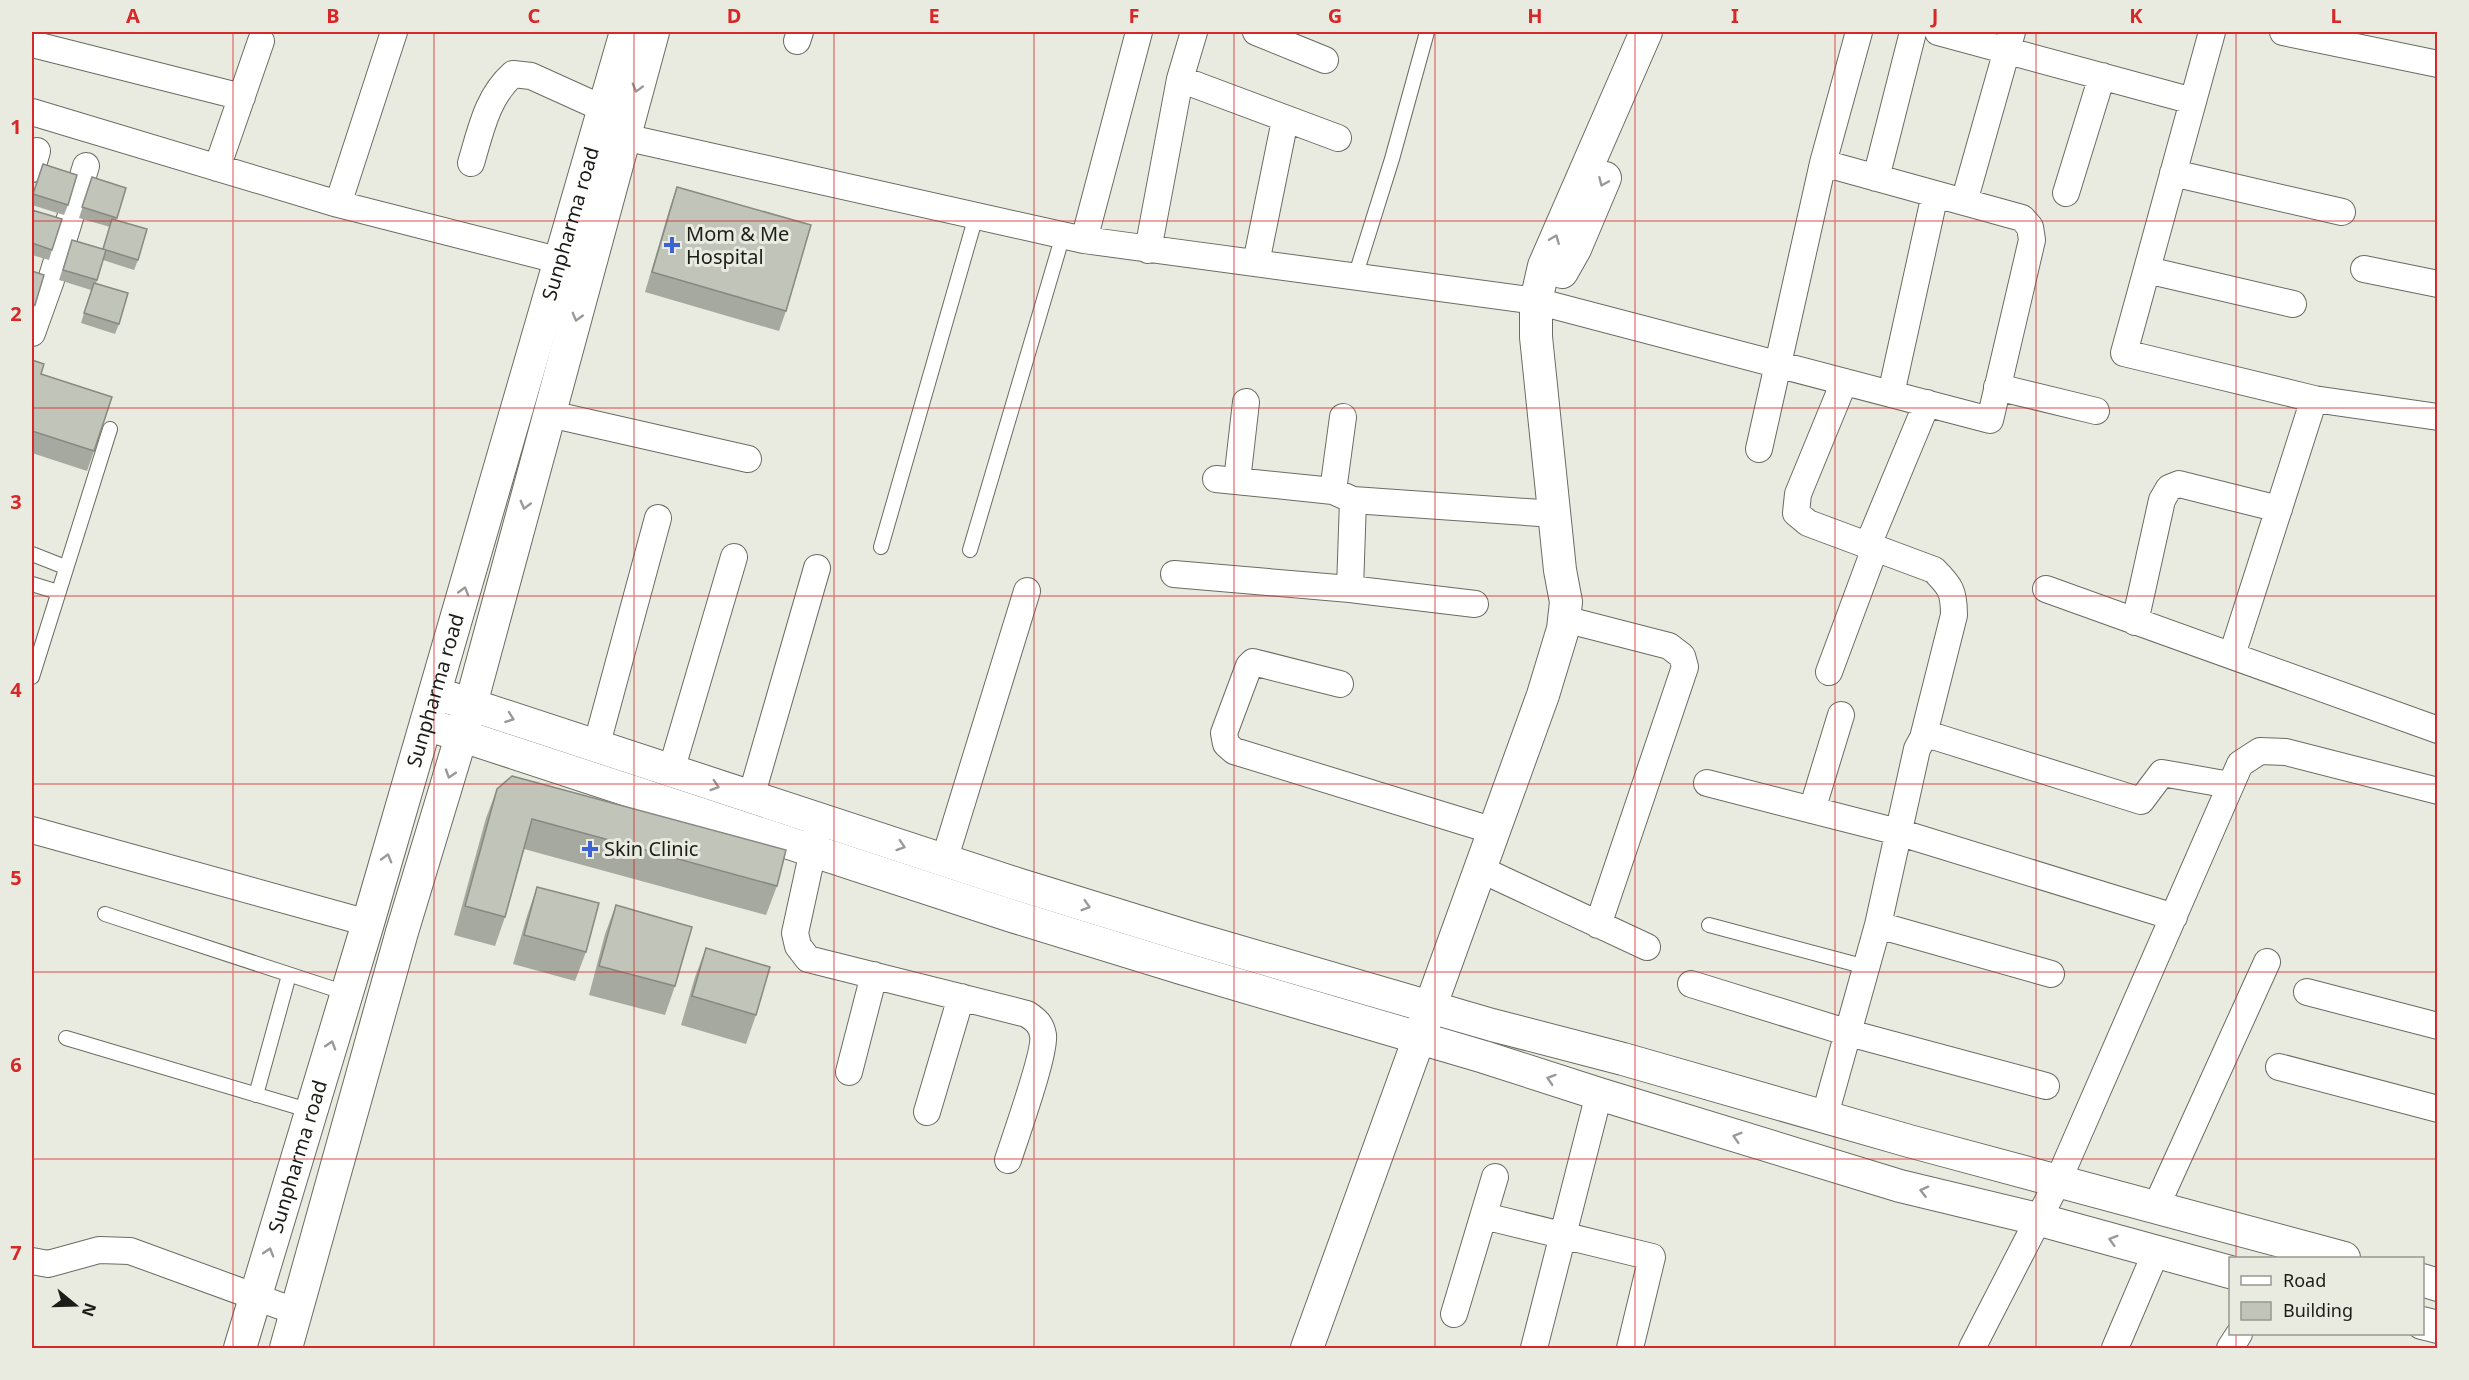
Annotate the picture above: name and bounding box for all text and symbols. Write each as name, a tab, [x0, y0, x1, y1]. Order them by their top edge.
text: A	[126, 2, 140, 29]
text: B	[326, 2, 340, 29]
text: C	[528, 2, 541, 29]
text: D	[727, 2, 741, 29]
text: E	[928, 2, 940, 29]
text: F	[1129, 2, 1139, 29]
text: G	[1328, 2, 1342, 29]
text: H	[1527, 2, 1543, 29]
text: I	[1731, 2, 1739, 29]
text: J	[1930, 2, 1938, 29]
text: K	[2129, 2, 2143, 29]
text: L	[2330, 2, 2342, 29]
one-way arrow	[632, 83, 645, 93]
text: 1	[10, 113, 22, 140]
street label: Sunpharma road	[535, 144, 605, 303]
one-way arrow	[1599, 176, 1611, 187]
place label: Mom & Me Hospital	[686, 220, 789, 270]
one-way arrow	[1548, 235, 1560, 246]
marker: Mom & Me Hospital	[663, 236, 681, 254]
text: 2	[10, 300, 22, 327]
one-way arrow	[571, 312, 584, 322]
text: 3	[10, 488, 22, 515]
one-way arrow	[520, 500, 533, 510]
one-way arrow	[457, 586, 470, 596]
street label: Sunpharma road	[400, 610, 470, 770]
text: 4	[10, 676, 22, 703]
one-way arrow	[504, 710, 515, 723]
one-way arrow	[444, 768, 457, 779]
one-way arrow	[709, 778, 720, 791]
place label: Skin Clinic	[604, 835, 698, 862]
one-way arrow	[895, 839, 906, 852]
marker: Skin Clinic	[581, 840, 599, 858]
one-way arrow	[380, 854, 392, 864]
text: 5	[10, 864, 22, 891]
one-way arrow	[1080, 899, 1091, 911]
one-way arrow	[324, 1040, 336, 1051]
text: 6	[10, 1051, 22, 1078]
one-way arrow	[1546, 1074, 1557, 1086]
street label: Sunpharma road	[261, 1077, 333, 1236]
one-way arrow	[1732, 1132, 1743, 1144]
one-way arrow	[1920, 1186, 1930, 1199]
one-way arrow	[2108, 1235, 2119, 1247]
text: 7	[10, 1239, 22, 1266]
one-way arrow	[262, 1247, 274, 1258]
legend	[2229, 1257, 2424, 1335]
text: Road	[2283, 1268, 2326, 1292]
north arrow	[45, 1275, 105, 1335]
text: Building	[2283, 1298, 2353, 1322]
text: N	[77, 1300, 102, 1320]

